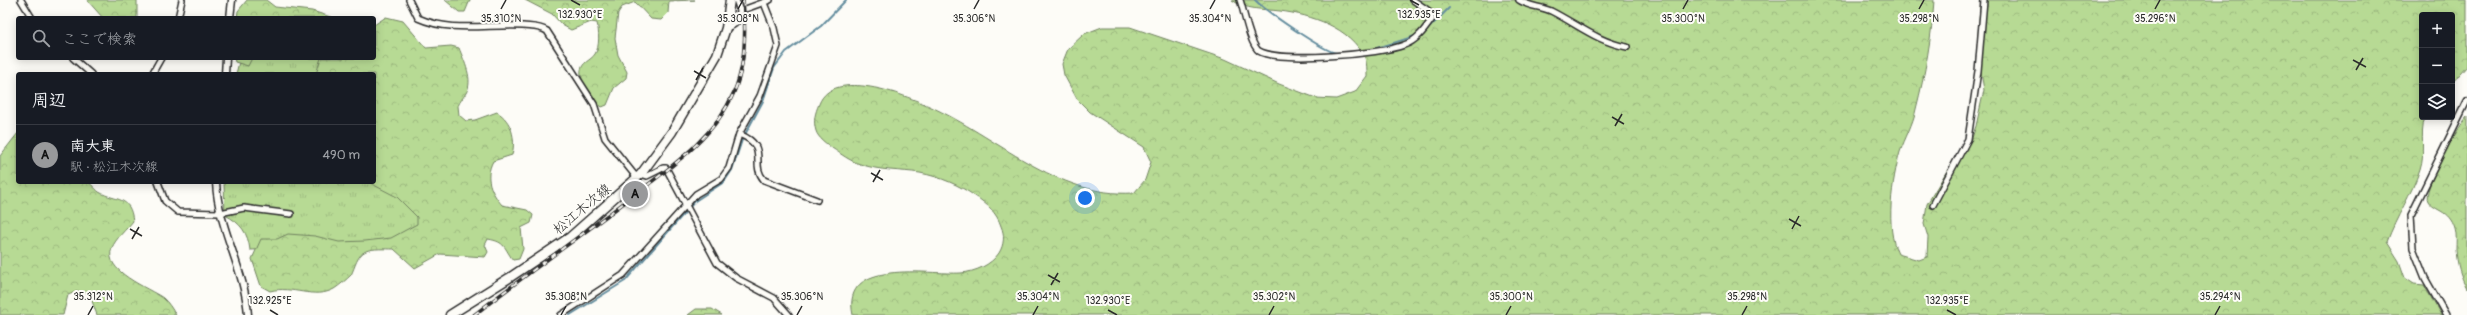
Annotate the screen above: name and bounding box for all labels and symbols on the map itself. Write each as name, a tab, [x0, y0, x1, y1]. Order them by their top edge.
text: 132.930°E	[558, 9, 602, 21]
text: 132.935°E	[1398, 9, 1441, 21]
text: 35.310°N	[481, 13, 522, 25]
text: 35.308°N	[717, 13, 759, 25]
text: 35.306°N	[953, 13, 996, 25]
text: 35.304°N	[1189, 13, 1232, 25]
text: 35.300°N	[1661, 13, 1705, 25]
text: 35.298°N	[1899, 13, 1939, 25]
text: 35.296°N	[2135, 13, 2176, 25]
pin: A	[622, 179, 648, 209]
street label: 松江木次線	[550, 180, 614, 238]
your location	[1075, 188, 1095, 208]
text: 35.312°N	[73, 291, 113, 303]
text: 35.308°N	[545, 291, 587, 303]
text: 35.306°N	[781, 291, 824, 303]
text: 35.304°N	[1017, 291, 1060, 303]
text: 35.302°N	[1253, 291, 1295, 303]
text: 35.300°N	[1489, 291, 1533, 303]
text: 35.298°N	[1727, 291, 1767, 303]
text: 35.294°N	[2200, 291, 2241, 303]
text: 132.925°E	[248, 295, 292, 307]
text: 132.930°E	[1086, 295, 1130, 307]
text: 132.935°E	[1926, 295, 1969, 307]

